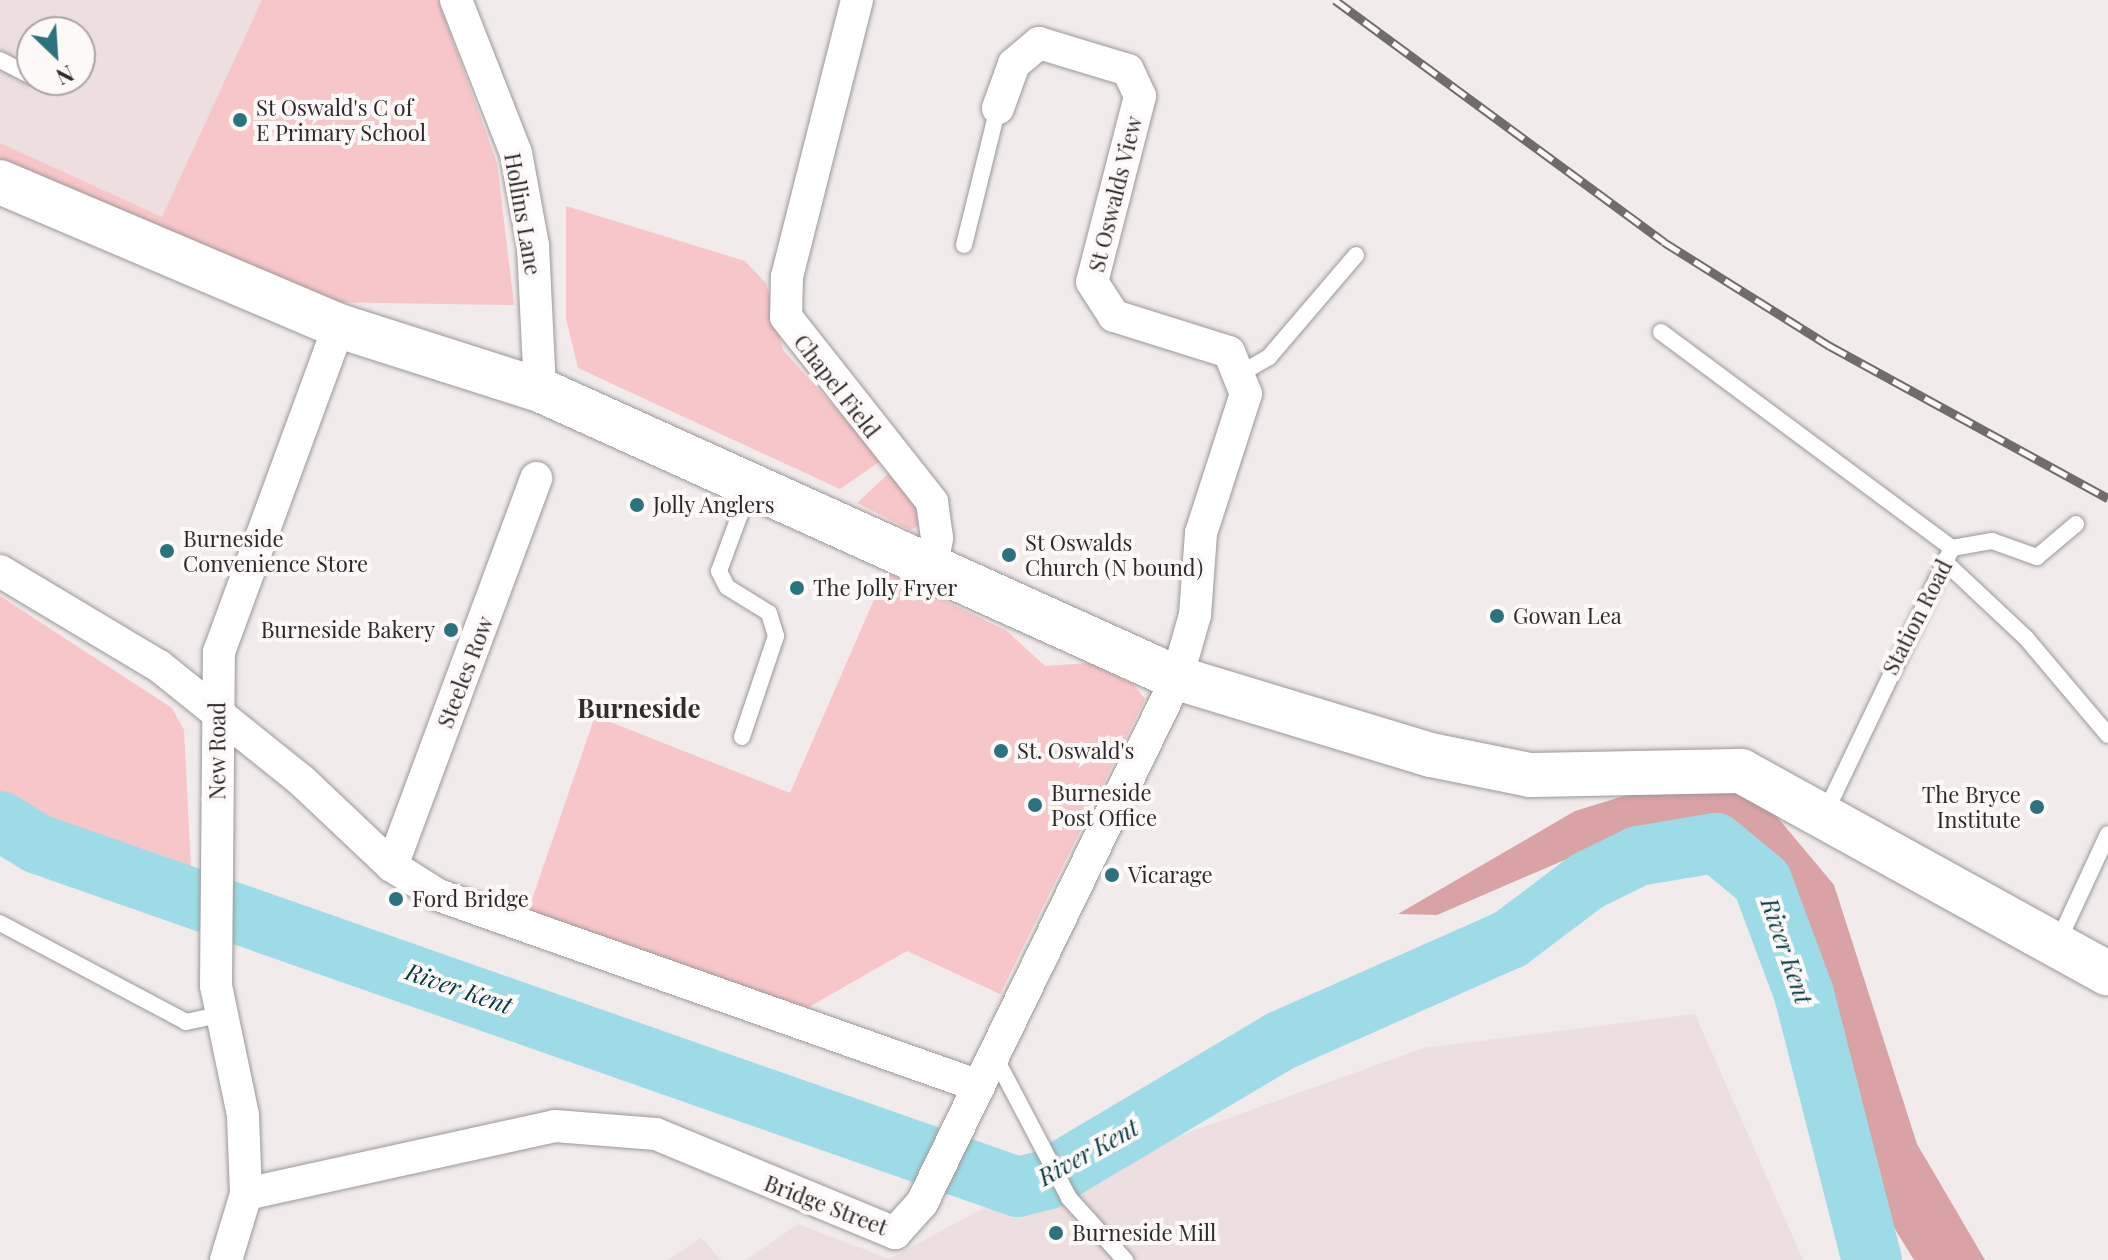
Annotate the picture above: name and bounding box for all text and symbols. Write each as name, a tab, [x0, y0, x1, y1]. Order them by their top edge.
north arrow	[16, 16, 96, 96]
text: N	[52, 59, 79, 93]
place label: St Oswald's C of E Primary School	[256, 94, 427, 146]
marker: St Oswald's C of E Primary School	[231, 111, 249, 129]
street label: St Oswalds View	[1083, 113, 1147, 275]
street label: Hollins Lane	[499, 151, 547, 277]
street label: Chapel Field	[789, 329, 885, 443]
place label: Jolly Anglers	[653, 492, 776, 518]
marker: Jolly Anglers	[628, 496, 646, 514]
place label: Burneside Convenience Store	[183, 525, 368, 576]
place label: St Oswalds Church (N bound)	[1025, 529, 1203, 580]
marker: Burneside Convenience Store	[158, 542, 176, 560]
marker: St Oswalds Church (N bound)	[1000, 546, 1018, 564]
street label: Station Road	[1877, 555, 1957, 679]
place label: The Jolly Fryer	[813, 575, 958, 601]
marker: The Jolly Fryer	[788, 579, 806, 597]
place label: Gowan Lea	[1513, 603, 1622, 629]
marker: Gowan Lea	[1488, 607, 1506, 625]
street label: Steeles Row	[432, 612, 498, 732]
place label: Burneside Bakery	[261, 617, 435, 643]
marker: Burneside Bakery	[442, 621, 460, 639]
district label: Burneside	[577, 692, 701, 724]
street label: New Road	[204, 702, 230, 800]
place label: St. Oswald's	[1017, 738, 1134, 764]
marker: St. Oswald's	[992, 742, 1010, 760]
place label: Burneside Post Office	[1051, 779, 1157, 830]
place label: The Bryce Institute	[1922, 781, 2021, 832]
marker: Burneside Post Office	[1026, 796, 1044, 814]
marker: The Bryce Institute	[2028, 798, 2046, 816]
place label: Vicarage	[1128, 862, 1213, 888]
marker: Vicarage	[1103, 866, 1121, 884]
place label: Ford Bridge	[412, 886, 529, 912]
marker: Ford Bridge	[387, 890, 405, 908]
water label: River Kent	[1755, 894, 1819, 1008]
water label: River Kent	[402, 956, 516, 1020]
water label: River Kent	[1033, 1113, 1143, 1191]
street label: Bridge Street	[761, 1169, 891, 1241]
place label: Burneside Mill	[1072, 1220, 1216, 1246]
marker: Burneside Mill	[1047, 1224, 1065, 1242]

